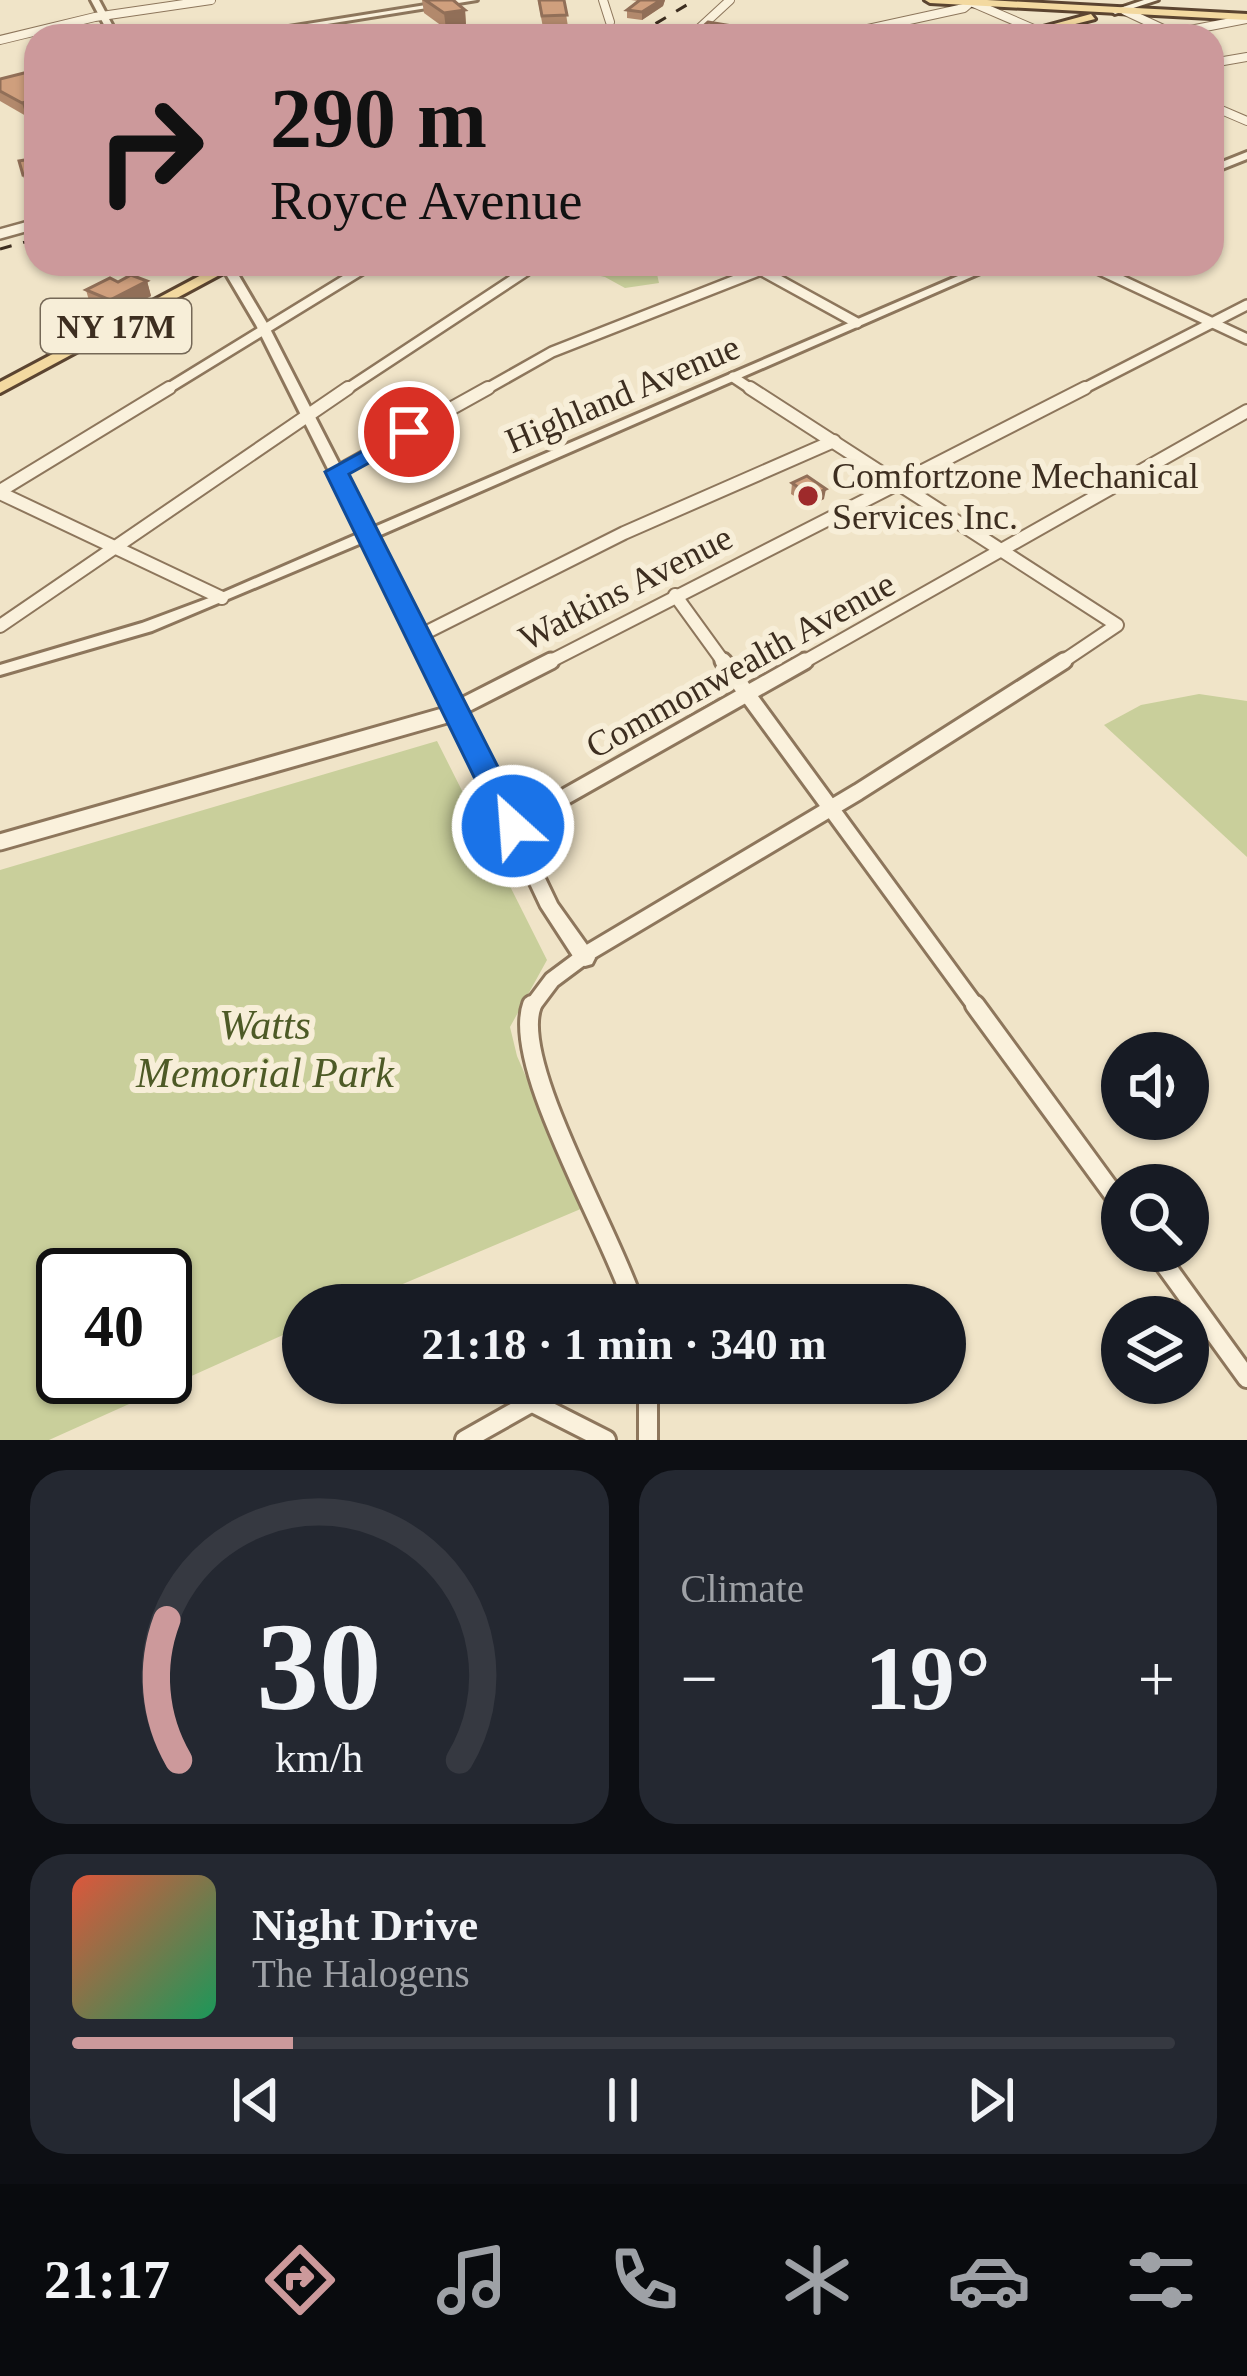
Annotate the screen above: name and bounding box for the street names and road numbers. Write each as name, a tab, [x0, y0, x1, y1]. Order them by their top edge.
road number: NY 17M	[41, 299, 191, 353]
street label: Highland Avenue	[499, 327, 745, 461]
street label: Watkins Avenue	[512, 517, 739, 659]
street label: Commonwealth Avenue	[579, 563, 902, 766]

